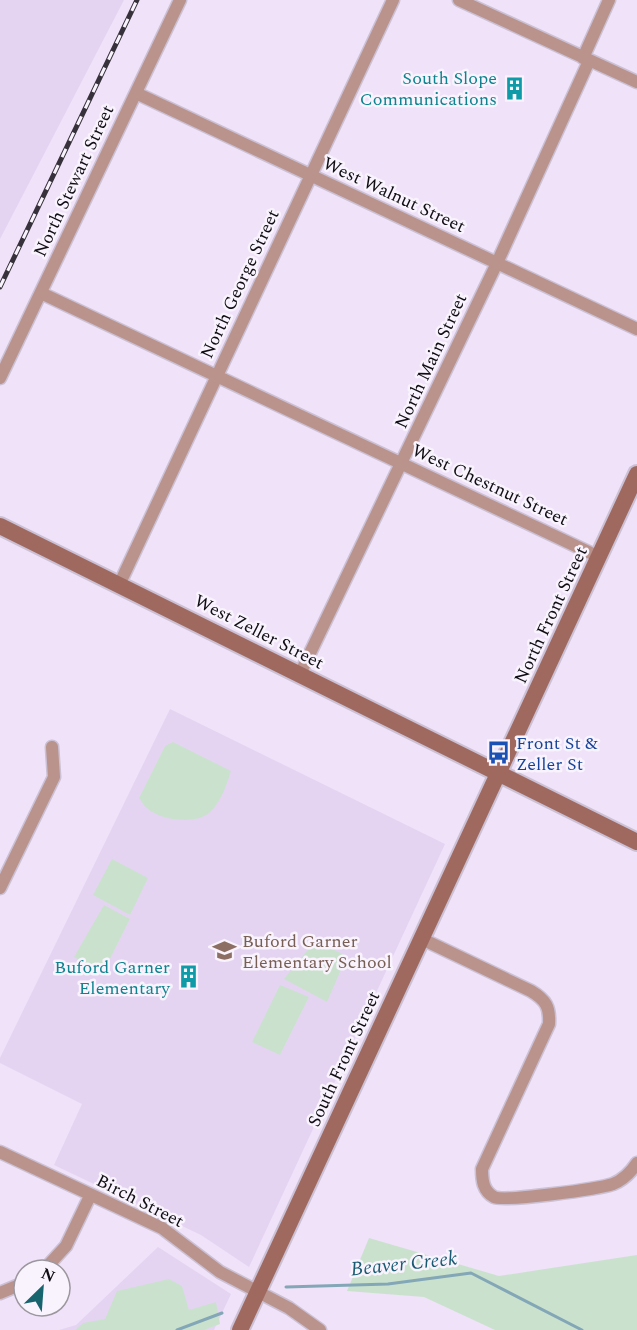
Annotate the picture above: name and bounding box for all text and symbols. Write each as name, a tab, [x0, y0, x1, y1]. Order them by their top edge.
place label: South Slope Communications	[360, 65, 497, 113]
building icon: South Slope Communications	[502, 75, 528, 101]
street label: North Stewart Street	[27, 101, 121, 261]
street label: West Walnut Street	[318, 150, 470, 240]
street label: North George Street	[194, 205, 286, 363]
street label: North Main Street	[388, 289, 474, 433]
street label: West Chestnut Street	[407, 437, 573, 533]
street label: North Front Street	[507, 542, 595, 688]
street label: West Zeller Street	[189, 588, 329, 676]
place label: Front St & Zeller St	[516, 730, 598, 778]
bus stop icon: Front St & Zeller St	[485, 740, 511, 766]
place label: Buford Garner Elementary School	[242, 928, 392, 976]
school or university icon: Buford Garner Elementary School	[211, 938, 237, 964]
place label: Buford Garner Elementary	[54, 954, 171, 1002]
building icon: Buford Garner Elementary	[175, 964, 201, 990]
street label: South Front Street	[301, 987, 387, 1131]
street label: Birch Street	[91, 1167, 189, 1235]
water label: Beaver Creek	[349, 1243, 460, 1285]
north arrow	[12, 1258, 72, 1318]
text: N	[37, 1262, 59, 1289]

